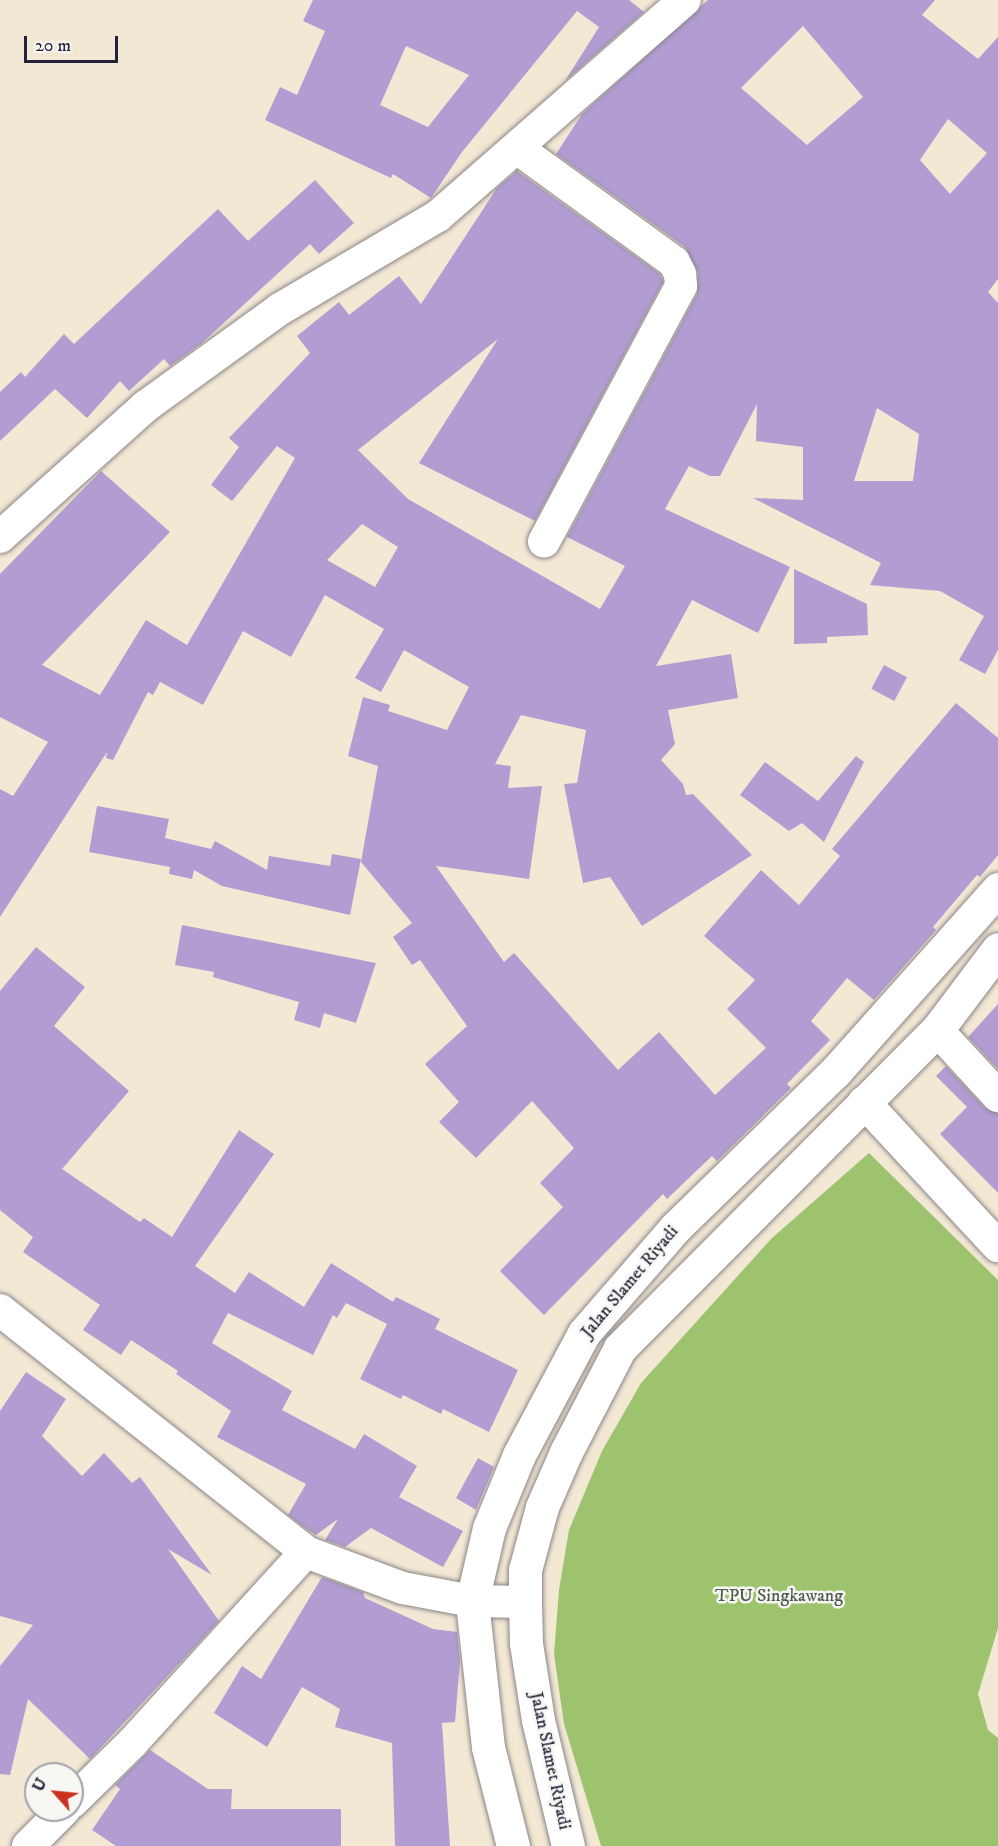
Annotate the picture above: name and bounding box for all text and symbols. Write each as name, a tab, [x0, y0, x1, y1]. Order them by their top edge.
scale bar	[27, 24, 122, 62]
text: 20 m	[35, 35, 71, 57]
street label: Jalan Slamet Riyadi	[577, 1221, 683, 1343]
park label: TPU Singkawang	[715, 1585, 843, 1607]
street label: Jalan Slamet Riyadi	[525, 1690, 575, 1832]
north arrow	[24, 1762, 84, 1822]
text: U	[28, 1775, 51, 1795]

